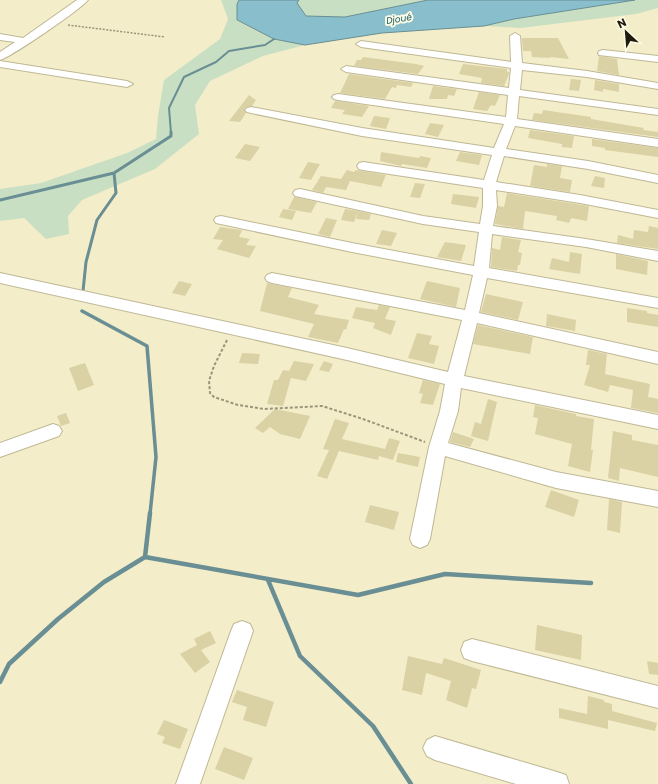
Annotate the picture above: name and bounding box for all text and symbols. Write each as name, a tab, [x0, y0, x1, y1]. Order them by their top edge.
water label: Djoué	[385, 11, 413, 27]
north arrow	[606, 12, 646, 52]
text: N	[614, 14, 629, 32]

